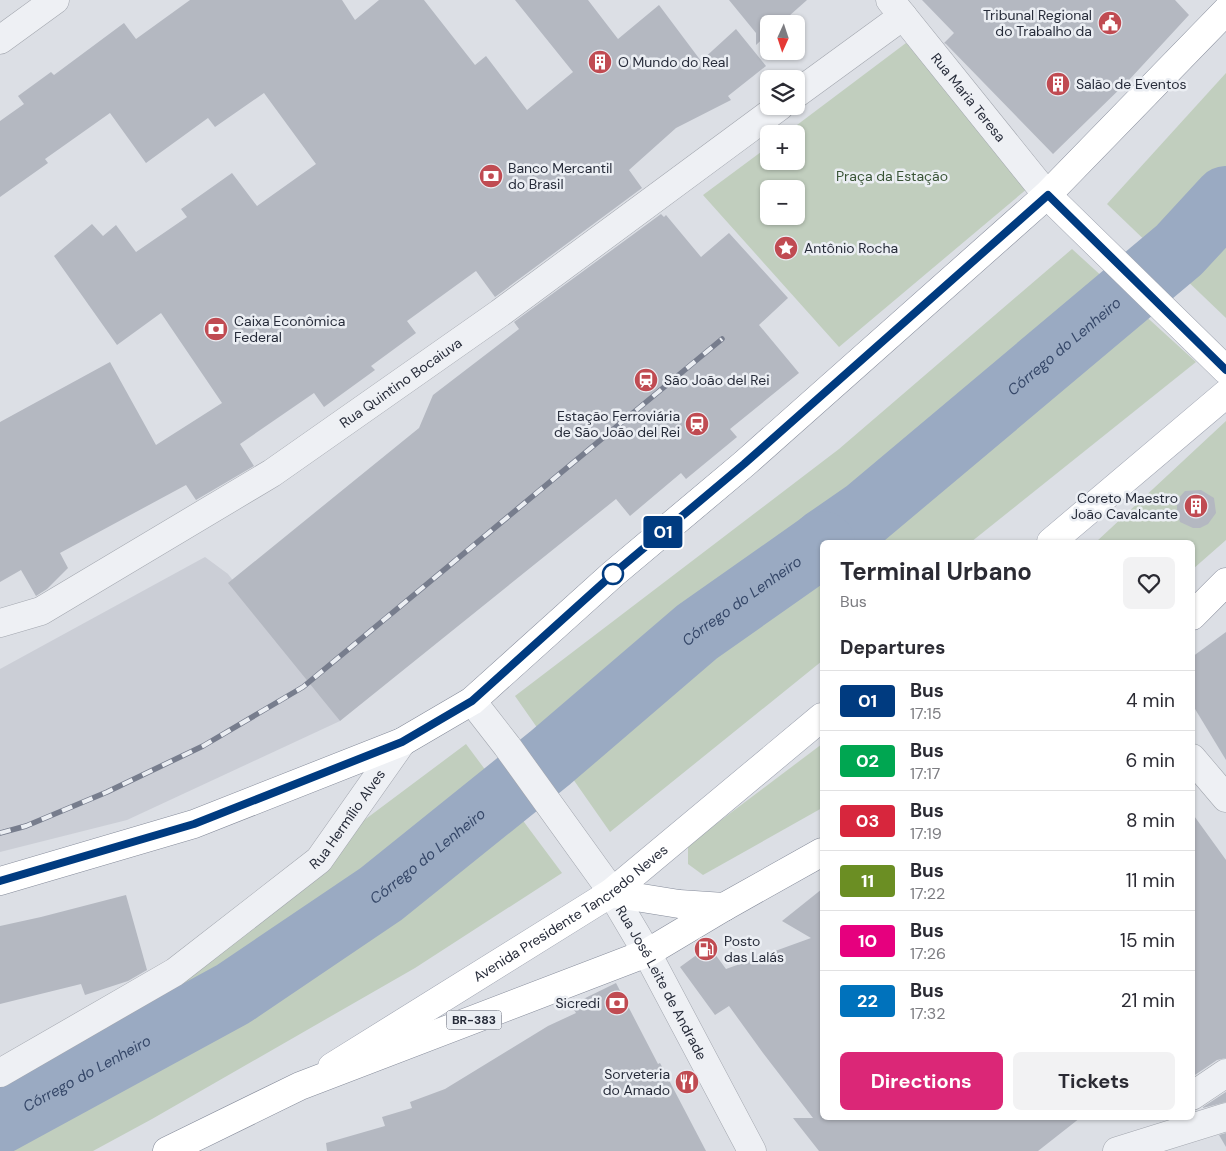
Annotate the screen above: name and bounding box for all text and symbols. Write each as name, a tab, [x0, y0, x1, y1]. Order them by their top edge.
place label: Tribunal Regional do Trabalho da	[983, 6, 1092, 40]
public building icon: Tribunal Regional do Trabalho da	[1097, 10, 1123, 36]
north arrow	[760, 15, 805, 60]
map controls	[760, 15, 805, 225]
building icon: O Mundo do Real	[587, 49, 613, 75]
street label: Rua Maria Teresa	[927, 49, 1010, 146]
place label: O Mundo do Real	[618, 53, 729, 71]
button: layers	[760, 70, 805, 115]
building icon: Salão de Eventos	[1045, 71, 1071, 97]
place label: Salão de Eventos	[1076, 75, 1187, 93]
button: +	[760, 125, 805, 170]
place label: Banco Mercantil do Brasil	[508, 159, 612, 193]
bank icon: Banco Mercantil do Brasil	[478, 163, 504, 189]
park label: Praça da Estação	[836, 167, 948, 185]
button: −	[760, 180, 805, 225]
place icon: Antônio Rocha	[773, 235, 799, 261]
place label: Antônio Rocha	[804, 239, 898, 257]
water label: Córrego do Lenheiro	[1003, 293, 1125, 400]
place label: Caixa Econômica Federal	[234, 312, 345, 346]
bank icon: Caixa Econômica Federal	[203, 316, 229, 342]
street label: Rua Quintino Bocaiuva	[336, 334, 465, 432]
station icon: São João del Rei	[633, 367, 659, 393]
place label: São João del Rei	[664, 371, 770, 389]
place label: Estação Ferroviária de São João del Rei	[554, 407, 680, 441]
station icon: Estação Ferroviária de São João del Rei	[684, 411, 710, 437]
place label: Coreto Maestro João Cavalcante	[1071, 489, 1178, 523]
building icon: Coreto Maestro João Cavalcante	[1183, 493, 1209, 519]
line badge: 01	[640, 516, 686, 548]
text: 01	[653, 520, 673, 544]
water label: Córrego do Lenheiro	[678, 551, 806, 651]
text: Terminal Urbano	[840, 556, 1032, 587]
button: heart	[1123, 557, 1175, 609]
unlabelled marker	[602, 563, 624, 585]
text: Bus	[840, 591, 867, 612]
text: Departures	[840, 635, 945, 660]
text: Bus	[910, 678, 944, 703]
text: 4 min	[1126, 688, 1175, 713]
text: 01	[858, 689, 877, 713]
text: 17:15	[910, 703, 942, 724]
text: Bus	[910, 738, 944, 763]
text: 6 min	[1126, 748, 1175, 773]
text: 02	[856, 749, 879, 773]
text: 17:17	[910, 763, 940, 784]
street label: Rua Hermílio Alves	[306, 766, 389, 873]
text: Bus	[910, 798, 944, 823]
water label: Córrego do Lenheiro	[366, 804, 490, 909]
text: 8 min	[1126, 808, 1175, 833]
text: 03	[856, 809, 879, 833]
text: 17:19	[910, 823, 942, 844]
street label: Avenida Presidente Tancredo Neves	[470, 841, 671, 986]
text: Bus	[910, 858, 944, 883]
text: 11 min	[1126, 868, 1175, 893]
text: 11	[861, 869, 874, 893]
text: 17:22	[910, 883, 945, 904]
street label: Rua José Leite de Andrade	[612, 902, 711, 1063]
text: Bus	[910, 918, 944, 943]
text: 15 min	[1120, 928, 1175, 953]
text: 10	[858, 929, 877, 953]
place label: Posto das Lalás	[724, 932, 784, 966]
fuel station icon: Posto das Lalás	[693, 936, 719, 962]
text: 17:26	[910, 943, 946, 964]
text: Bus	[910, 978, 944, 1003]
text: 21 min	[1121, 988, 1175, 1013]
text: 22	[857, 989, 878, 1013]
bank icon: Sicredi	[604, 990, 630, 1016]
place label: Sicredi	[556, 994, 600, 1012]
text: 17:32	[910, 1003, 945, 1024]
road number: BR-383	[446, 1010, 502, 1030]
water label: Córrego do Lenheiro	[19, 1031, 154, 1117]
button: Directions	[840, 1052, 1003, 1110]
button: Tickets	[1013, 1052, 1175, 1110]
place label: Sorveteria do Amado	[603, 1065, 670, 1099]
restaurant icon: Sorveteria do Amado	[674, 1069, 700, 1095]

